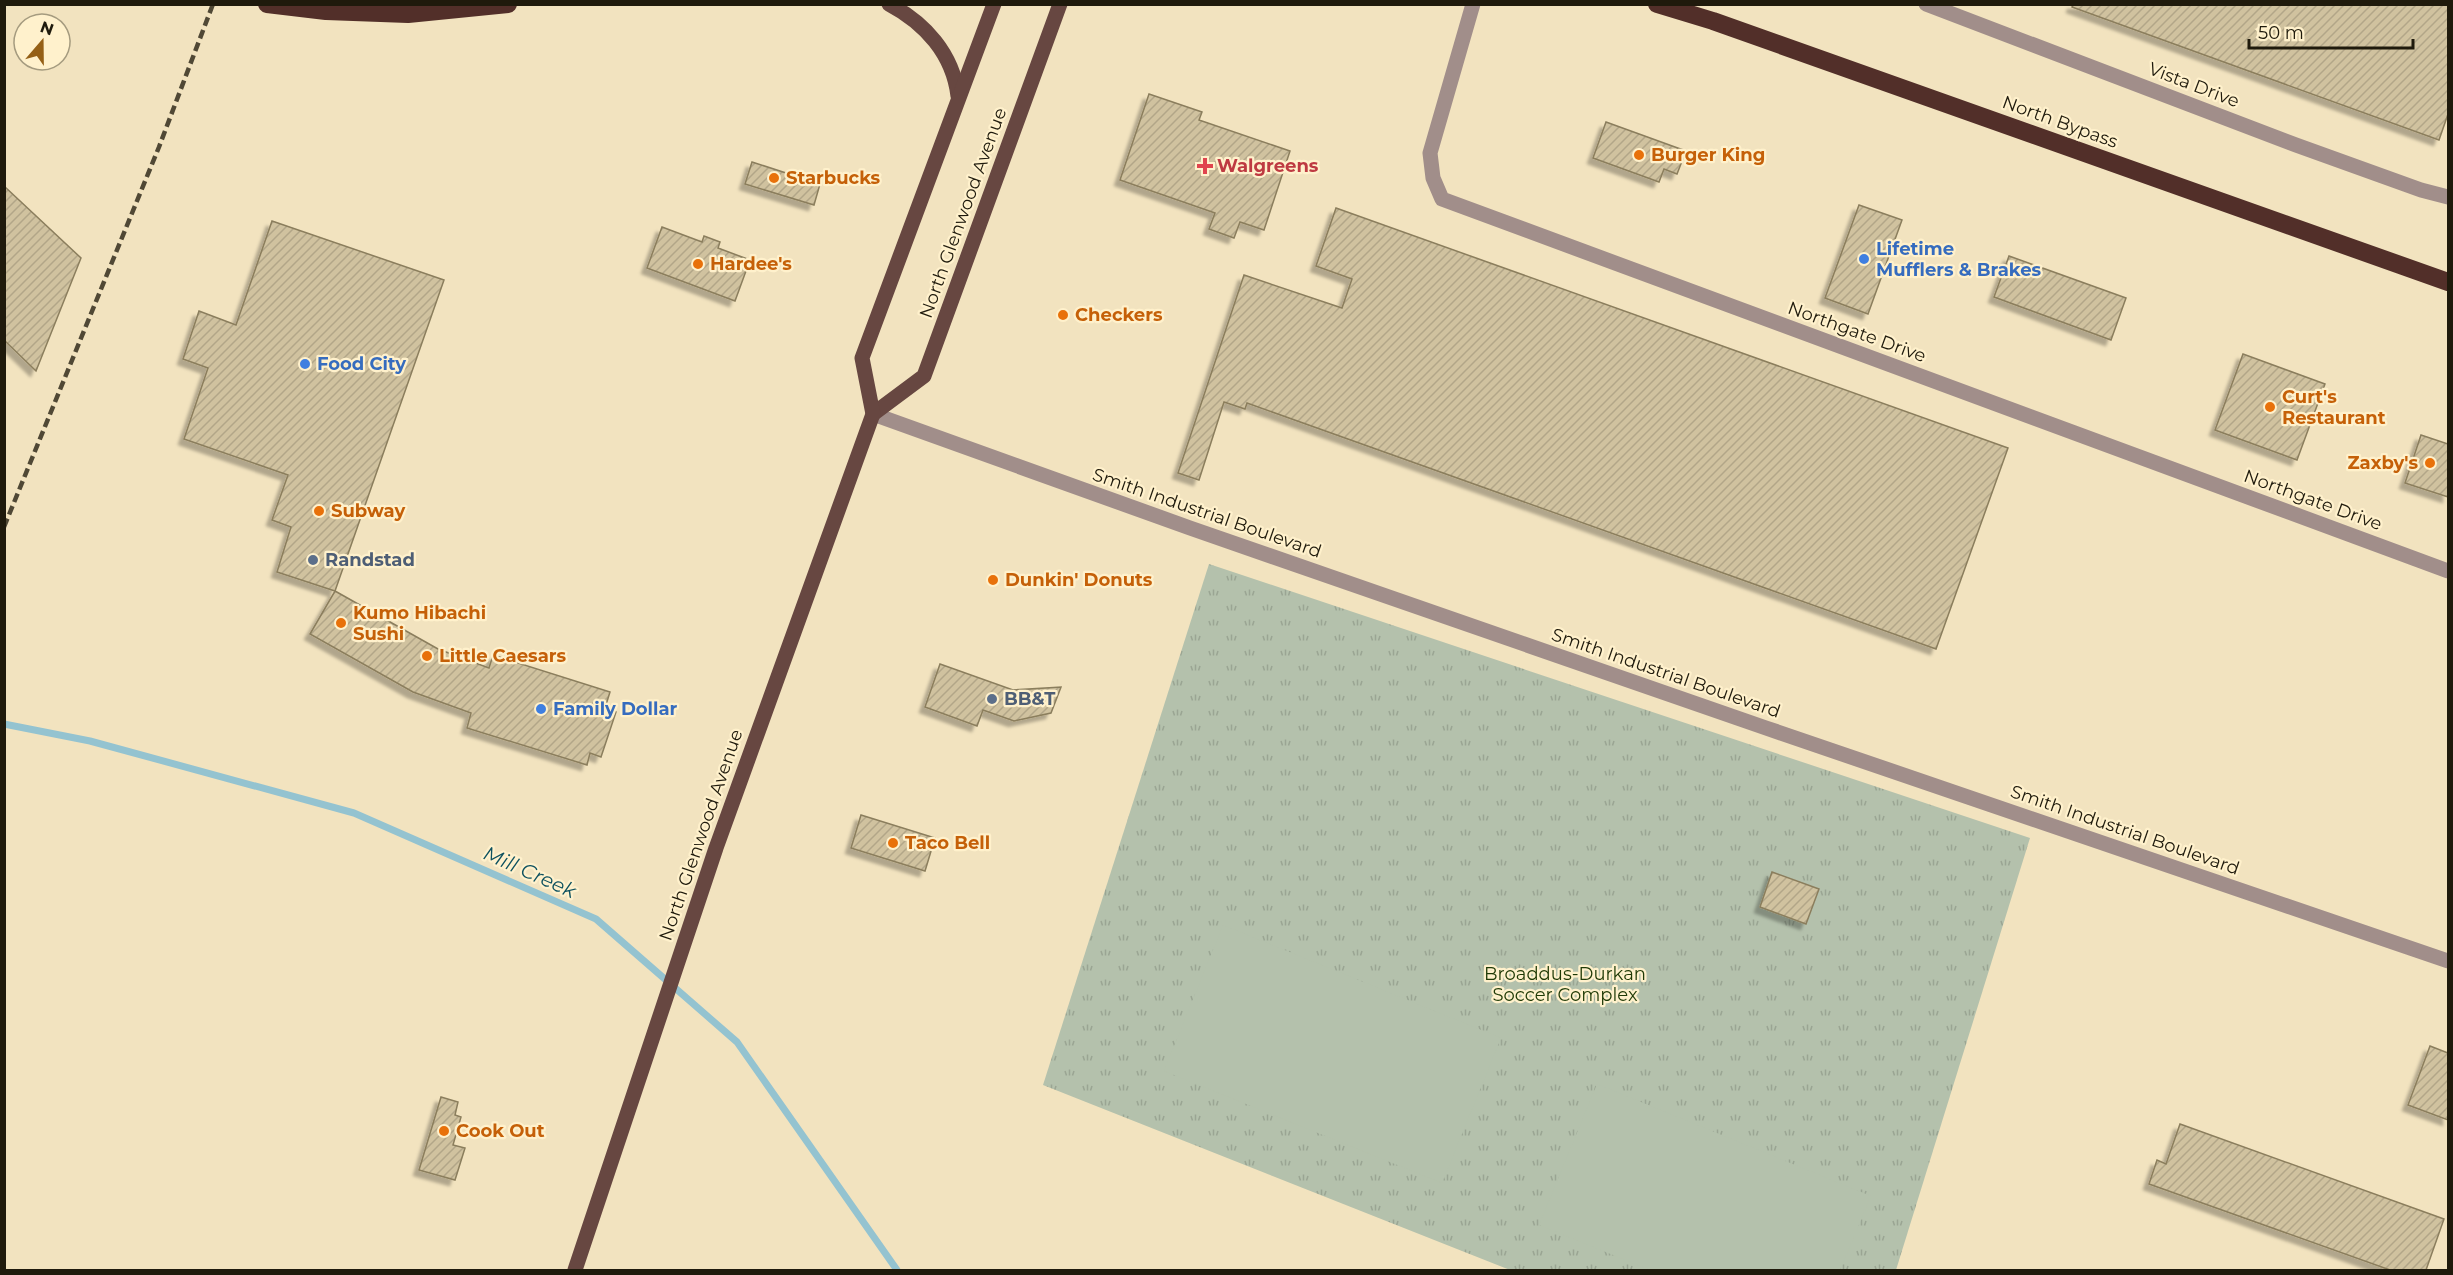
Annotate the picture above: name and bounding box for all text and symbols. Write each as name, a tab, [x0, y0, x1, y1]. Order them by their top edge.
north arrow	[12, 12, 72, 72]
scale bar	[2249, 12, 2412, 50]
text: N	[38, 17, 56, 40]
text: 50 m	[2258, 22, 2304, 44]
street label: Vista Drive	[2146, 58, 2243, 112]
street label: North Bypass	[1999, 91, 2121, 153]
street label: North Glenwood Avenue	[915, 105, 1011, 321]
place label: Burger King	[1651, 144, 1765, 166]
marker: Burger King	[1632, 148, 1646, 162]
place label: Walgreens	[1217, 155, 1319, 177]
marker: Walgreens	[1198, 159, 1212, 173]
place label: Starbucks	[786, 167, 881, 189]
marker: Starbucks	[767, 171, 781, 185]
place label: Lifetime Mufflers & Brakes	[1876, 238, 2042, 281]
marker: Lifetime Mufflers & Brakes	[1857, 252, 1871, 266]
place label: Hardee's	[710, 253, 792, 275]
marker: Hardee's	[691, 257, 705, 271]
street label: Northgate Drive	[1785, 297, 1929, 367]
place label: Checkers	[1075, 304, 1163, 326]
marker: Checkers	[1056, 308, 1070, 322]
place label: Food City	[317, 353, 406, 375]
marker: Food City	[298, 357, 312, 371]
place label: Curt's Restaurant	[2282, 386, 2386, 429]
marker: Curt's Restaurant	[2263, 400, 2277, 414]
place label: Zaxby's	[2347, 452, 2418, 474]
marker: Zaxby's	[2423, 456, 2437, 470]
street label: Smith Industrial Boulevard	[1090, 463, 1324, 563]
street label: Northgate Drive	[2241, 465, 2385, 535]
place label: Subway	[331, 500, 405, 522]
marker: Subway	[312, 504, 326, 518]
place label: Randstad	[325, 549, 415, 571]
marker: Randstad	[306, 553, 320, 567]
place label: Dunkin' Donuts	[1005, 569, 1153, 591]
marker: Dunkin' Donuts	[986, 573, 1000, 587]
place label: Kumo Hibachi Sushi	[353, 602, 486, 645]
marker: Kumo Hibachi Sushi	[334, 616, 348, 630]
street label: Smith Industrial Boulevard	[1549, 623, 1783, 723]
place label: Little Caesars	[439, 645, 567, 667]
marker: Little Caesars	[420, 649, 434, 663]
place label: BB&T	[1004, 688, 1056, 710]
marker: BB&T	[985, 692, 999, 706]
place label: Family Dollar	[553, 698, 678, 720]
marker: Family Dollar	[534, 702, 548, 716]
street label: North Glenwood Avenue	[654, 726, 748, 944]
street label: Smith Industrial Boulevard	[2008, 780, 2242, 880]
place label: Taco Bell	[905, 832, 990, 854]
marker: Taco Bell	[886, 836, 900, 850]
water label: Mill Creek	[480, 841, 581, 903]
park label: Broaddus-Durkan Soccer Complex	[1484, 963, 1646, 1006]
place label: Cook Out	[456, 1120, 545, 1142]
marker: Cook Out	[437, 1124, 451, 1138]

